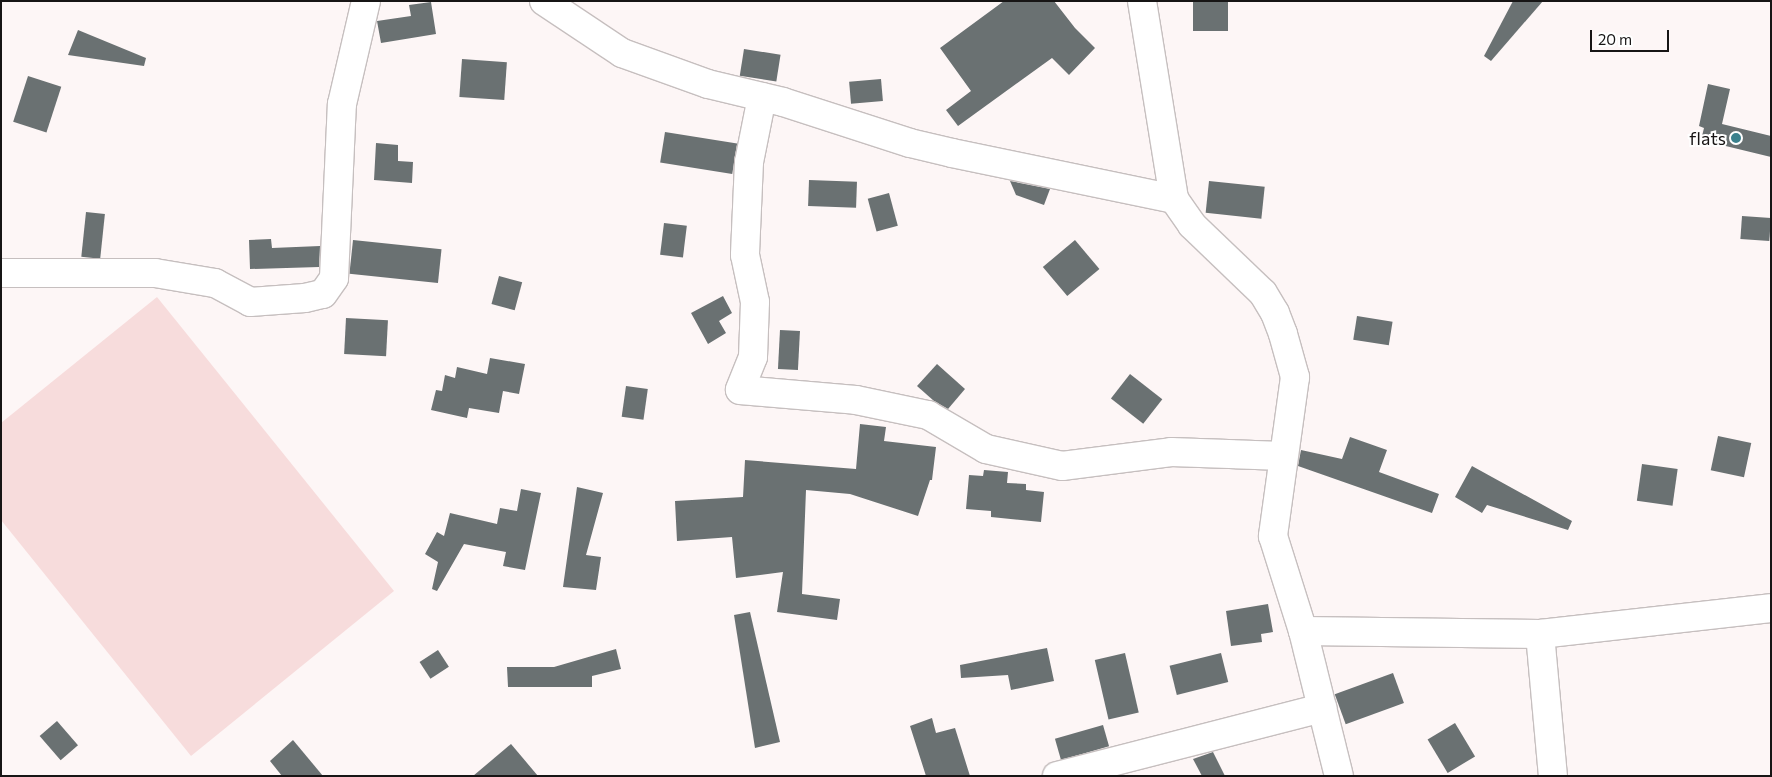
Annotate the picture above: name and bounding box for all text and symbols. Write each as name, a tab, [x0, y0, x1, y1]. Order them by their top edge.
scale bar	[1592, 20, 1671, 52]
text: 20 m	[1598, 30, 1632, 48]
place label: flats	[1689, 127, 1726, 149]
marker: flats	[1730, 132, 1742, 144]

